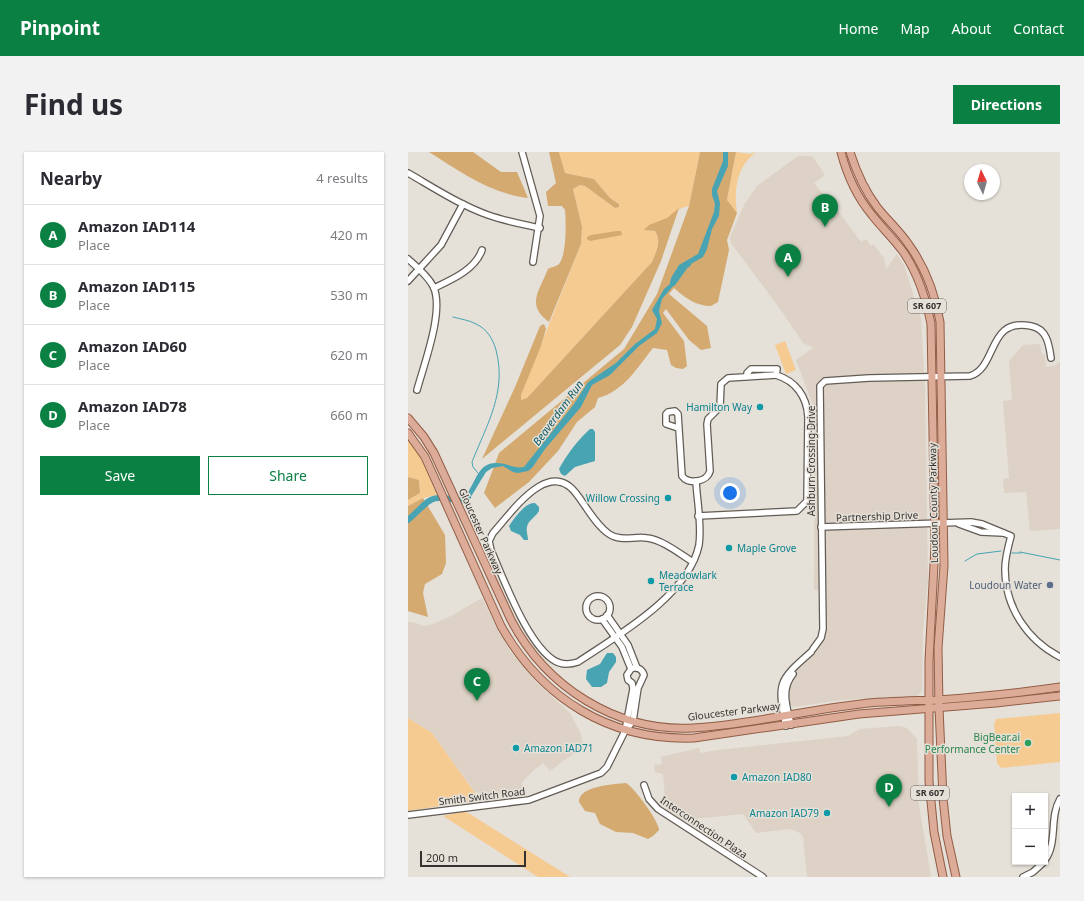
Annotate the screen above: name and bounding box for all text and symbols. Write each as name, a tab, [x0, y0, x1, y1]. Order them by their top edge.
text: Pinpoint	[20, 15, 100, 41]
text: Home	[839, 19, 878, 38]
text: Map	[900, 19, 930, 38]
text: About	[952, 19, 991, 38]
text: Contact	[1013, 19, 1064, 38]
text: Find us	[24, 85, 123, 123]
button: Directions	[953, 85, 1060, 124]
north arrow	[964, 164, 1000, 200]
text: Nearby	[40, 167, 102, 190]
text: 4 results	[316, 169, 368, 187]
pin: B	[812, 194, 838, 227]
text: Amazon IAD114	[78, 216, 195, 236]
text: A	[49, 226, 58, 244]
text: 420 m	[330, 226, 368, 244]
text: Place	[78, 236, 110, 254]
pin: A	[775, 244, 801, 277]
text: Amazon IAD115	[78, 276, 195, 296]
text: B	[49, 286, 57, 304]
text: 530 m	[330, 286, 368, 304]
text: Place	[78, 296, 110, 314]
road number: SR 607	[908, 299, 946, 313]
text: Amazon IAD60	[78, 336, 187, 356]
text: C	[49, 346, 57, 364]
text: 620 m	[330, 346, 368, 364]
text: Place	[78, 356, 110, 374]
water label: Beaverdam Run	[529, 377, 586, 448]
text: Amazon IAD78	[78, 396, 187, 416]
place label: Hamilton Way	[686, 400, 753, 414]
marker: Hamilton Way	[755, 402, 765, 412]
street label: Ashburn Crossing Drive	[804, 405, 818, 516]
text: D	[48, 406, 58, 424]
text: 660 m	[330, 406, 368, 424]
text: Place	[78, 416, 110, 434]
street label: Loudoun County Parkway	[925, 442, 941, 563]
button: Save	[40, 456, 200, 495]
button: Share	[208, 456, 368, 495]
your location	[720, 483, 740, 503]
street label: Gloucester Parkway	[456, 486, 507, 577]
place label: Willow Crossing	[586, 491, 660, 505]
marker: Willow Crossing	[663, 493, 673, 503]
street label: Partnership Drive	[836, 508, 919, 524]
place label: Maple Grove	[737, 541, 797, 555]
marker: Maple Grove	[724, 543, 734, 553]
place label: Meadowlark Terrace	[659, 568, 717, 594]
marker: Meadowlark Terrace	[646, 576, 656, 586]
place label: Loudoun Water	[969, 578, 1042, 592]
marker: Loudoun Water	[1045, 580, 1055, 590]
pin: C	[464, 668, 490, 701]
street label: Gloucester Parkway	[687, 698, 782, 724]
place label: BigBear.ai Performance Center	[925, 730, 1020, 756]
marker: BigBear.ai Performance Center	[1023, 738, 1033, 748]
place label: Amazon IAD71	[524, 741, 593, 755]
marker: Amazon IAD71	[511, 743, 521, 753]
place label: Amazon IAD80	[742, 770, 812, 784]
marker: Amazon IAD80	[729, 772, 739, 782]
pin: D	[876, 774, 902, 807]
street label: Smith Switch Road	[438, 784, 526, 808]
road number: SR 607	[911, 786, 949, 800]
street label: Interconnection Plaza	[658, 793, 750, 861]
map controls	[1012, 793, 1048, 865]
button: +	[1012, 793, 1048, 829]
place label: Amazon IAD79	[750, 806, 819, 820]
marker: Amazon IAD79	[822, 808, 832, 818]
button: −	[1012, 829, 1048, 865]
scale bar	[420, 849, 526, 868]
text: 200 m	[426, 850, 458, 865]

